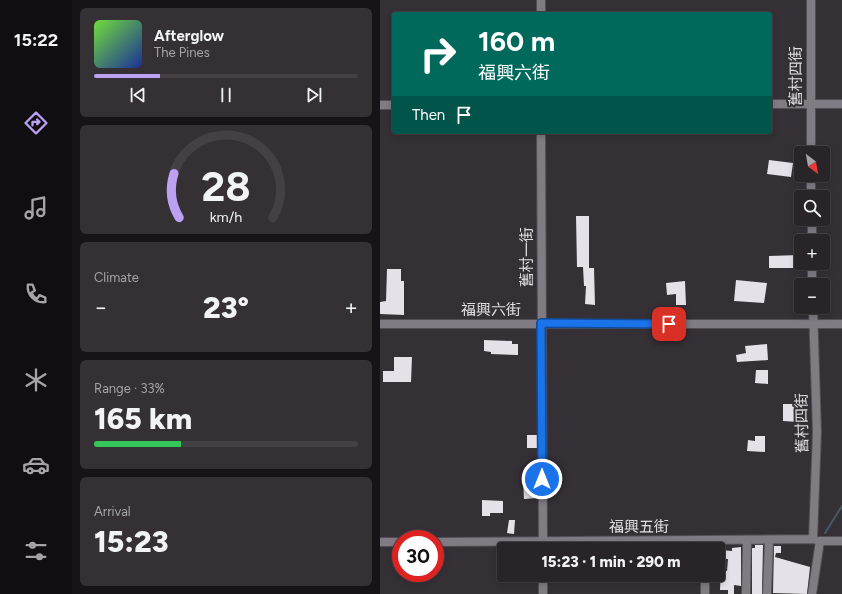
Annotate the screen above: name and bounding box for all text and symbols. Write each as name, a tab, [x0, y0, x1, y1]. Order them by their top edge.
text: 160 m	[478, 24, 555, 58]
text: Afterglow	[154, 27, 224, 45]
icon: right	[412, 28, 464, 80]
text: 15:22	[14, 29, 58, 51]
text: The Pines	[154, 45, 210, 60]
street label: 舊村四街	[787, 46, 805, 106]
text: 福興六街	[478, 62, 550, 84]
icon: previous	[127, 84, 149, 106]
icon: pause	[215, 84, 237, 106]
icon: next	[303, 84, 325, 106]
icon: arrive	[453, 104, 475, 126]
text: Then	[412, 106, 445, 124]
icon: directions	[22, 109, 50, 137]
north arrow	[794, 146, 830, 182]
map controls	[794, 146, 830, 314]
text: 28	[201, 161, 251, 211]
button: search	[794, 190, 830, 226]
icon: music	[22, 194, 50, 222]
text: km/h	[210, 207, 242, 225]
street label: 舊村一街	[518, 227, 536, 287]
button: +	[794, 234, 830, 270]
text: Climate	[94, 270, 139, 285]
button: −	[794, 278, 830, 314]
icon: phone	[22, 280, 50, 308]
text: 23°	[203, 289, 249, 326]
text: −	[94, 294, 108, 321]
text: +	[344, 294, 358, 321]
street label: 福興六街	[461, 301, 521, 319]
pin	[652, 307, 686, 341]
icon: arrive	[658, 313, 680, 335]
icon: climate	[22, 366, 50, 394]
text: Range · 33%	[94, 381, 165, 396]
street label: 舊村四街	[792, 393, 812, 453]
text: 165 km	[94, 400, 192, 437]
icon: car	[22, 451, 50, 479]
position arrow	[521, 458, 563, 500]
text: Arrival	[94, 504, 131, 519]
street label: 福興五街	[609, 518, 669, 536]
text: 15:23	[94, 523, 169, 560]
speed limit sign: 30	[392, 530, 444, 582]
icon: filters	[22, 537, 50, 565]
text: 15:23 · 1 min · 290 m	[541, 553, 681, 571]

